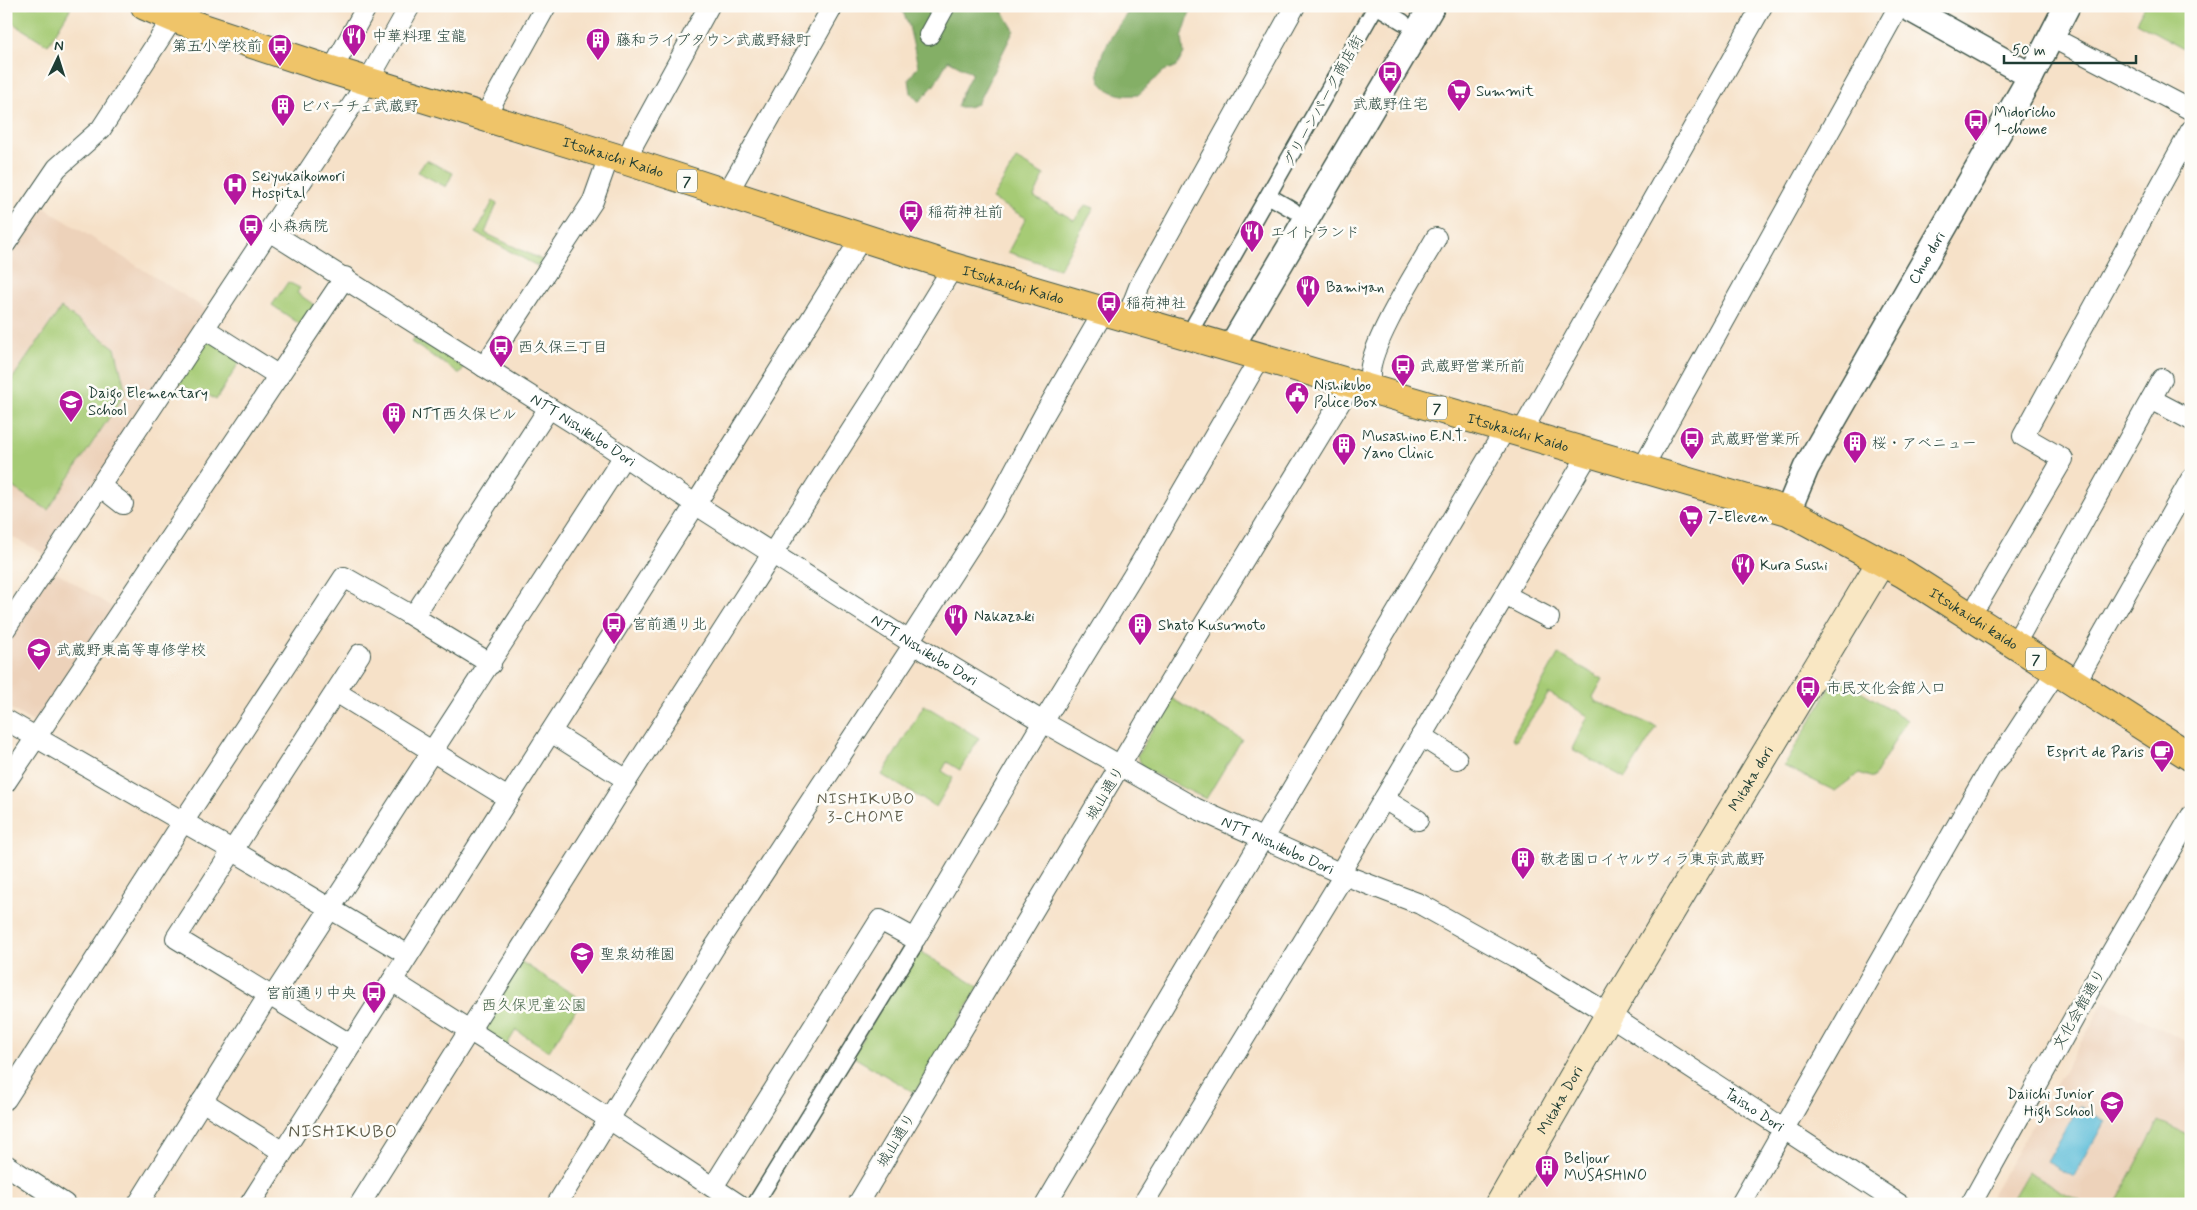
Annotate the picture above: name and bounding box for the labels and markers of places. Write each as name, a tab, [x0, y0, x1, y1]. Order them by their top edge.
restaurant icon: 中華料理 宝龍	[341, 23, 367, 57]
place label: 中華料理 宝龍	[372, 27, 466, 47]
building icon: 藤和ライブタウン武蔵野緑町	[585, 27, 611, 61]
place label: 藤和ライブタウン武蔵野緑町	[616, 31, 811, 51]
bus stop icon: 第五小学校前	[267, 33, 293, 67]
place label: 第五小学校前	[172, 37, 262, 57]
bus stop icon: 武蔵野住宅	[1377, 60, 1403, 94]
supermarket icon: Summit	[1446, 78, 1472, 112]
place label: Summit	[1476, 82, 1534, 102]
building icon: ビバーチェ武蔵野	[270, 93, 296, 127]
place label: 武蔵野住宅	[1352, 95, 1428, 115]
place label: ビバーチェ武蔵野	[300, 97, 419, 117]
place label: Midoricho 1-chome	[1994, 103, 2056, 140]
bus stop icon: Midoricho 1-chome	[1963, 108, 1989, 142]
place label: Seiyukaikomori Hospital	[252, 167, 345, 204]
hospital icon: Seiyukaikomori Hospital	[222, 172, 248, 206]
bus stop icon: 稲荷神社前	[898, 199, 924, 233]
place label: 稲荷神社前	[928, 203, 1003, 223]
bus stop icon: 小森病院	[238, 213, 264, 247]
place label: 小森病院	[268, 217, 328, 237]
restaurant icon: エイトランド	[1239, 219, 1265, 253]
place label: エイトランド	[1270, 223, 1360, 243]
restaurant icon: Bamiyan	[1295, 274, 1321, 308]
place label: Bamiyan	[1326, 278, 1384, 298]
bus stop icon: 稲荷神社	[1096, 290, 1122, 324]
place label: 稲荷神社	[1126, 294, 1186, 314]
bus stop icon: 西久保三丁目	[488, 334, 514, 368]
place label: 西久保三丁目	[518, 338, 608, 358]
bus stop icon: 武蔵野営業所前	[1390, 353, 1416, 387]
place label: 武蔵野営業所前	[1420, 357, 1525, 377]
place label: Nishikubo Police Box	[1314, 376, 1377, 413]
public building icon: Nishikubo Police Box	[1284, 381, 1310, 415]
place label: Daigo Elementary School	[88, 384, 208, 421]
school or university icon: Daigo Elementary School	[58, 389, 84, 423]
building icon: NTT西久保ビル	[381, 401, 407, 435]
place label: NTT西久保ビル	[412, 405, 516, 425]
bus stop icon: 武蔵野営業所	[1679, 426, 1705, 460]
place label: Musashino E.N.T. Yano Clinic	[1362, 427, 1467, 464]
place label: 武蔵野営業所	[1710, 430, 1800, 450]
building icon: 桜・アベニュー	[1842, 430, 1868, 464]
building icon: Musashino E.N.T. Yano Clinic	[1331, 432, 1357, 466]
place label: 桜・アベニュー	[1872, 434, 1977, 454]
supermarket icon: 7-Eleven	[1678, 504, 1704, 538]
place label: 7-Eleven	[1708, 508, 1770, 528]
restaurant icon: Kura Sushi	[1730, 552, 1756, 586]
place label: Kura Sushi	[1760, 556, 1828, 576]
restaurant icon: Nakazaki	[943, 603, 969, 637]
place label: Nakazaki	[974, 607, 1035, 627]
bus stop icon: 宮前通り北	[601, 611, 627, 645]
building icon: Shato Kusumoto	[1127, 612, 1153, 646]
place label: 宮前通り北	[632, 615, 707, 635]
place label: Shato Kusumoto	[1158, 616, 1266, 636]
school or university icon: 武蔵野東高等専修学校	[26, 637, 52, 671]
place label: 武蔵野東高等専修学校	[56, 641, 206, 661]
bus stop icon: 市民文化会館入口	[1795, 675, 1821, 709]
place label: 市民文化会館入口	[1826, 679, 1946, 699]
cafe icon: Esprit de Paris	[2149, 739, 2175, 773]
place label: Esprit de Paris	[2046, 743, 2144, 763]
building icon: 敬老園ロイヤルヴィラ東京武蔵野	[1510, 846, 1536, 880]
place label: 敬老園ロイヤルヴィラ東京武蔵野	[1540, 850, 1765, 870]
school or university icon: 聖泉幼稚園	[569, 941, 595, 975]
place label: 聖泉幼稚園	[600, 945, 675, 965]
bus stop icon: 宮前通り中央	[361, 980, 387, 1014]
place label: 宮前通り中央	[266, 984, 356, 1004]
place label: Daiichi Junior High School	[2007, 1085, 2094, 1123]
school or university icon: Daiichi Junior High School	[2099, 1090, 2125, 1124]
place label: Beljour MUSASHINO	[1564, 1149, 1647, 1186]
building icon: Beljour MUSASHINO	[1534, 1154, 1560, 1188]

